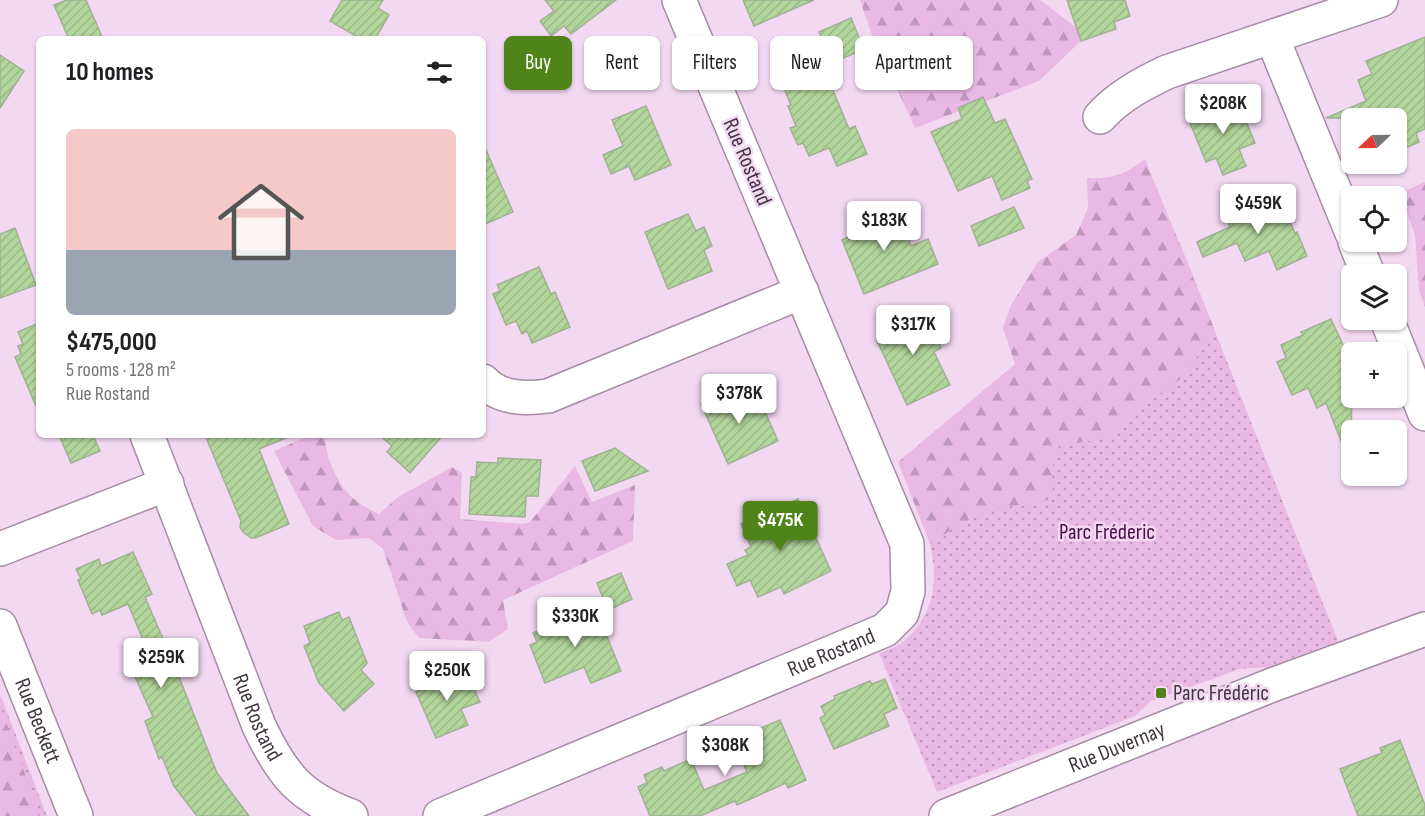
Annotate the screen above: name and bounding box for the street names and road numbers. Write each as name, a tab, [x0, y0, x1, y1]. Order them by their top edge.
street label: Rue Rostand	[717, 114, 777, 210]
street label: Rue Rostand	[783, 622, 879, 683]
street label: Rue Rostand	[227, 670, 288, 766]
street label: Rue Beckett	[9, 674, 67, 768]
street label: Rue Duvernay	[1065, 716, 1169, 779]

